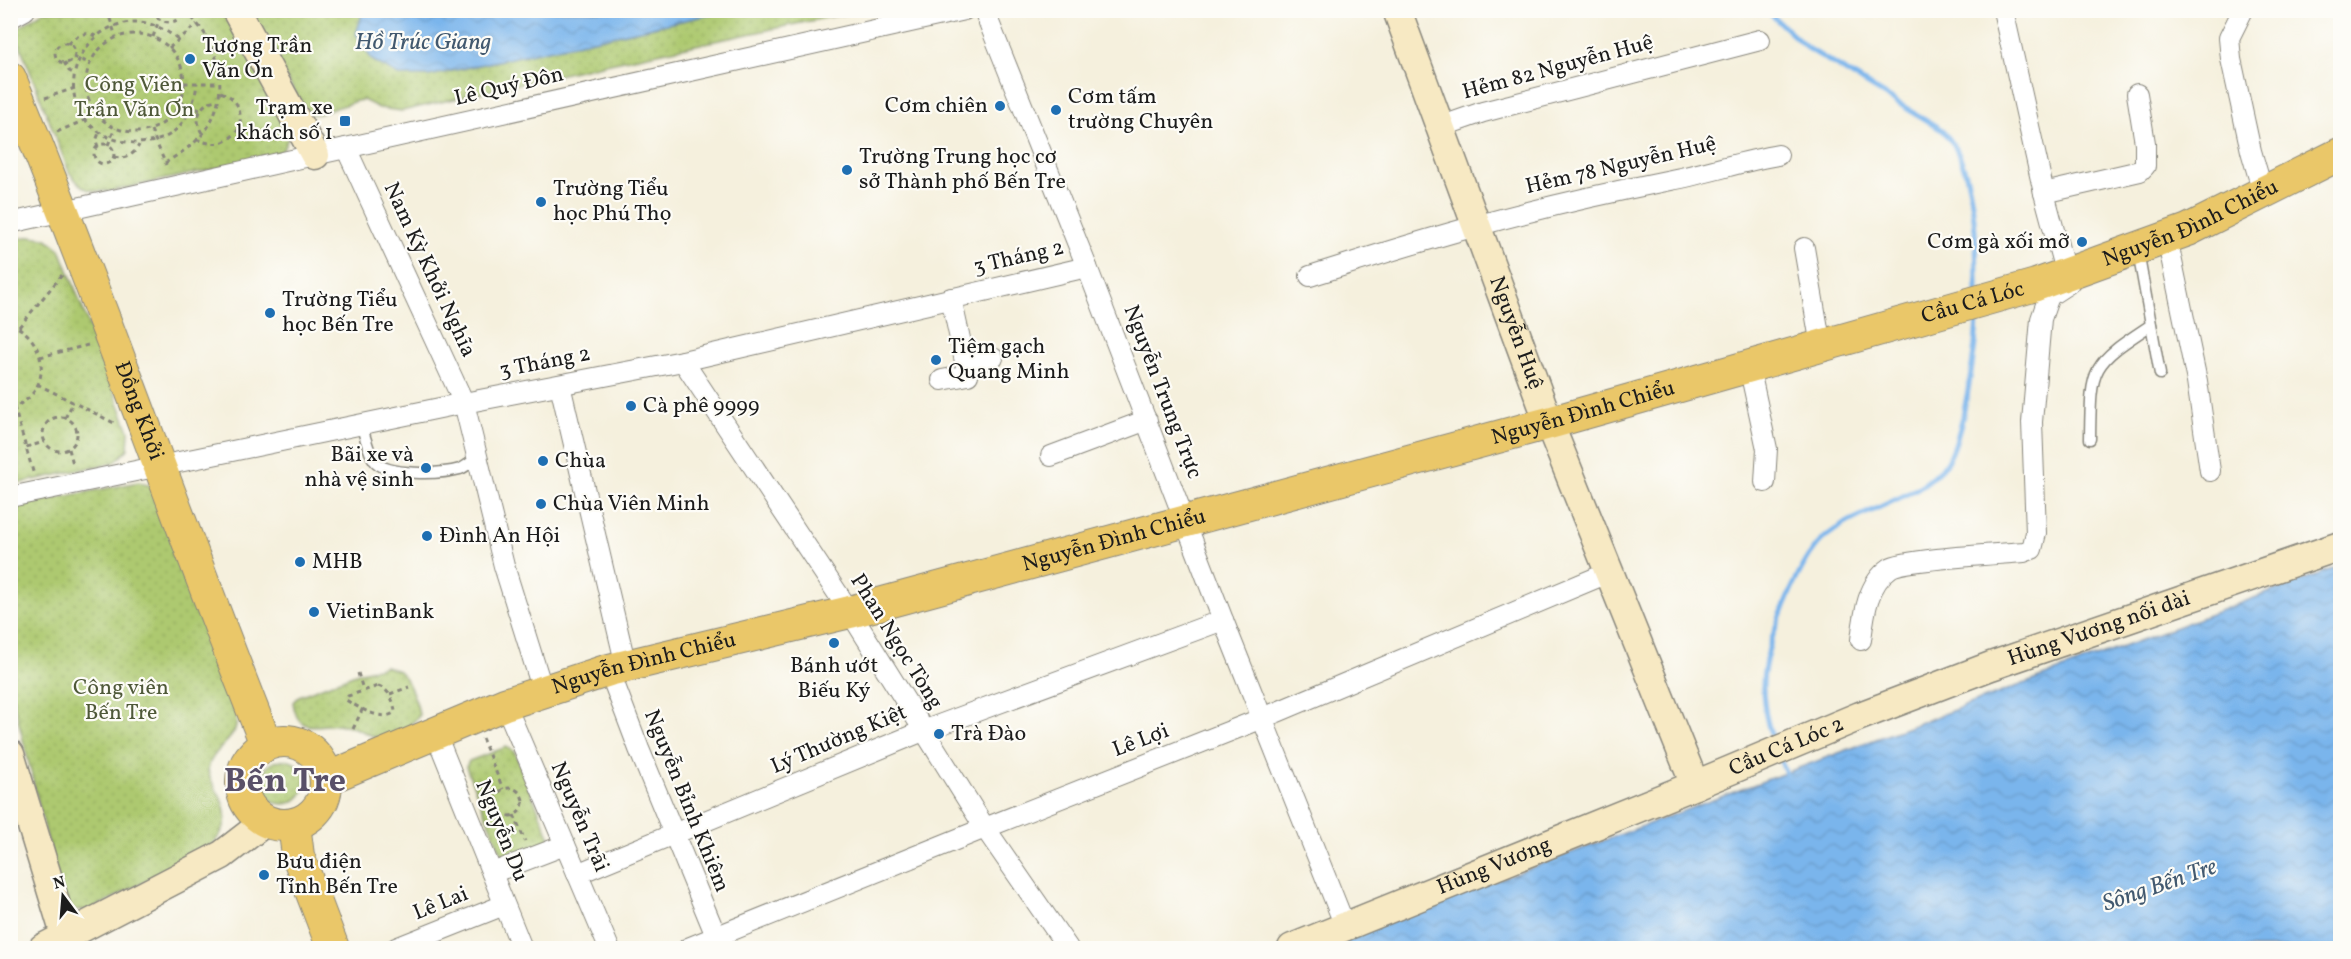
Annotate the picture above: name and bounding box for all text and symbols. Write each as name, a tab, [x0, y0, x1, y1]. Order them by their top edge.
water label: Hồ Trúc Giang	[355, 26, 492, 60]
street label: Hẻm 82 Nguyễn Huệ	[1459, 28, 1657, 108]
place label: Tượng Trần Văn Ơn	[202, 31, 312, 87]
marker: Tượng Trần Văn Ơn	[183, 52, 197, 66]
street label: Lê Quý Đôn	[451, 59, 567, 115]
park label: Công Viên Trần Văn Ơn	[74, 70, 194, 126]
place label: Cơm tấm trường Chuyên	[1068, 82, 1213, 138]
place label: Cơm chiên	[885, 91, 988, 122]
place label: Trạm xe khách số 1	[236, 93, 333, 149]
marker: Cơm chiên	[993, 99, 1007, 113]
marker: Cơm tấm trường Chuyên	[1049, 103, 1063, 117]
marker: Trạm xe khách số 1	[338, 114, 352, 128]
street label: Hẻm 78 Nguyễn Huệ	[1523, 129, 1719, 203]
place label: Trường Trung học cơ sở Thành phố Bến Tre	[859, 142, 1066, 198]
marker: Trường Trung học cơ sở Thành phố Bến Tre	[840, 163, 854, 177]
street label: Nguyễn Đình Chiểu	[2098, 172, 2284, 275]
place label: Trường Tiểu học Phú Thọ	[553, 174, 671, 230]
street label: Nam Kỳ Khởi Nghĩa	[375, 177, 483, 363]
marker: Trường Tiểu học Phú Thọ	[534, 195, 548, 209]
place label: Cơm gà xối mỡ	[1927, 227, 2070, 258]
street label: 3 Tháng 2	[971, 233, 1067, 283]
marker: Cơm gà xối mỡ	[2075, 235, 2089, 249]
street label: Nguyễn Huệ	[1481, 272, 1551, 394]
street label: Cầu Cá Lóc	[1918, 274, 2028, 332]
place label: Trường Tiểu học Bến Tre	[282, 285, 398, 341]
street label: Nguyễn Trung Trực	[1115, 301, 1209, 484]
marker: Trường Tiểu học Bến Tre	[263, 306, 277, 320]
place label: Tiệm gạch Quang Minh	[948, 332, 1070, 388]
street label: 3 Tháng 2	[497, 339, 593, 387]
marker: Tiệm gạch Quang Minh	[929, 353, 943, 367]
street label: Đồng Khởi	[106, 357, 172, 465]
street label: Nguyễn Đình Chiểu	[1488, 373, 1678, 453]
place label: Cà phê 9999	[643, 391, 759, 422]
marker: Cà phê 9999	[624, 399, 638, 413]
place label: Bãi xe và nhà vệ sinh	[305, 440, 414, 496]
place label: Chùa	[555, 446, 606, 477]
marker: Chùa	[536, 454, 550, 468]
marker: Bãi xe và nhà vệ sinh	[419, 461, 433, 475]
place label: Chùa Viên Minh	[553, 489, 710, 520]
marker: Chùa Viên Minh	[534, 497, 548, 511]
street label: Nguyễn Đình Chiểu	[1019, 501, 1210, 580]
place label: Đình An Hội	[439, 521, 560, 552]
marker: Đình An Hội	[420, 529, 434, 543]
place label: MHB	[312, 547, 363, 578]
marker: MHB	[293, 555, 307, 569]
street label: Phan Ngọc Tòng	[842, 568, 950, 716]
street label: Hùng Vương nối dài	[2004, 583, 2194, 675]
place label: VietinBank	[326, 597, 434, 628]
marker: VietinBank	[307, 605, 321, 619]
street label: Nguyễn Đình Chiểu	[548, 624, 739, 703]
marker: Bánh ướt Biếu Ký	[827, 636, 841, 650]
place label: Bánh ướt Biếu Ký	[790, 651, 878, 707]
park label: Công viên Bến Tre	[73, 673, 169, 729]
street label: Lý Thường Kiệt	[766, 697, 912, 783]
street label: Nguyễn Bỉnh Khiêm	[635, 705, 737, 897]
street label: Cầu Cá Lóc 2	[1724, 709, 1849, 785]
street label: Lê Lợi	[1108, 716, 1174, 766]
place label: Trà Đào	[951, 719, 1026, 750]
marker: Trà Đào	[932, 727, 946, 741]
street label: Nguyễn Trãi	[542, 757, 616, 877]
district label: Bến Tre	[224, 759, 346, 806]
street label: Nguyễn Du	[467, 775, 535, 887]
street label: Hùng Vương	[1432, 829, 1556, 903]
place label: Bưu điện Tỉnh Bến Tre	[276, 847, 398, 903]
water label: Sông Bến Tre	[2098, 851, 2222, 921]
north arrow	[33, 866, 93, 926]
marker: Bưu điện Tỉnh Bến Tre	[257, 868, 271, 882]
text: N	[51, 871, 68, 896]
street label: Lê Lai	[409, 879, 473, 929]

